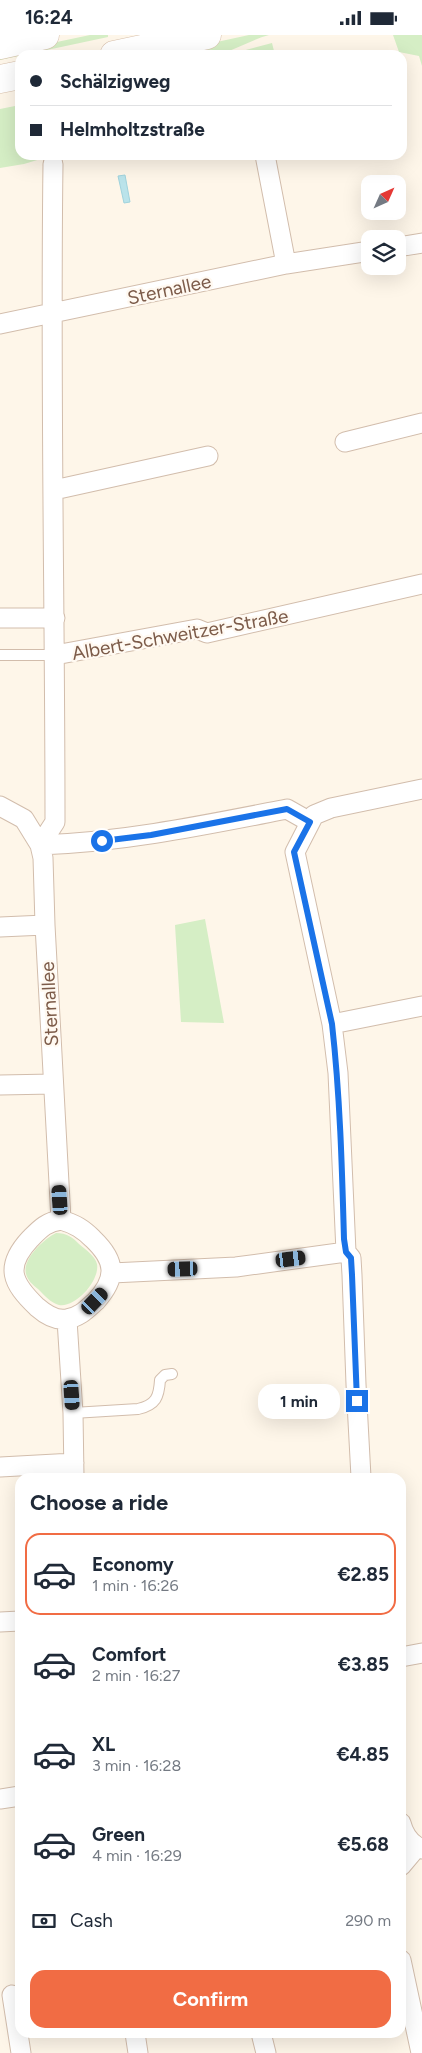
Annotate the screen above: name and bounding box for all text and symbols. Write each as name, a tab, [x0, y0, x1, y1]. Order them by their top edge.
text: 16:24	[25, 6, 73, 29]
text: Schälzigweg	[60, 70, 170, 93]
text: Helmholtzstraße	[60, 118, 205, 141]
north arrow	[361, 175, 406, 220]
map controls	[361, 175, 406, 275]
button: layers	[361, 230, 406, 275]
street label: Sternallee	[125, 269, 213, 310]
street label: Albert-Schweitzer-Straße	[70, 604, 290, 665]
route start	[91, 830, 113, 852]
street label: Sternallee	[36, 961, 63, 1047]
car	[51, 1185, 68, 1215]
car	[275, 1250, 306, 1268]
car	[167, 1261, 198, 1277]
car	[79, 1285, 110, 1317]
car	[63, 1380, 80, 1410]
callout: 1 min	[257, 1383, 340, 1419]
route end	[346, 1390, 368, 1412]
text: 1 min	[280, 1392, 318, 1411]
text: Choose a ride	[30, 1489, 168, 1516]
icon: car	[32, 1552, 77, 1597]
text: Economy	[92, 1553, 174, 1576]
text: €2.85	[337, 1563, 389, 1586]
text: 1 min · 16:26	[92, 1576, 179, 1595]
icon: car	[32, 1642, 77, 1687]
text: Comfort	[92, 1643, 167, 1666]
text: €3.85	[338, 1653, 389, 1676]
text: 2 min · 16:27	[92, 1666, 180, 1685]
icon: car	[32, 1732, 77, 1777]
text: XL	[92, 1733, 115, 1756]
text: €4.85	[336, 1743, 389, 1766]
text: 3 min · 16:28	[92, 1756, 181, 1775]
icon: car	[32, 1822, 77, 1867]
text: Green	[92, 1823, 145, 1846]
text: €5.68	[337, 1833, 389, 1856]
text: 4 min · 16:29	[92, 1846, 182, 1865]
icon: cash	[30, 1907, 58, 1935]
text: Cash	[70, 1909, 113, 1932]
text: 290 m	[345, 1911, 391, 1930]
button: Confirm	[30, 1970, 391, 2028]

